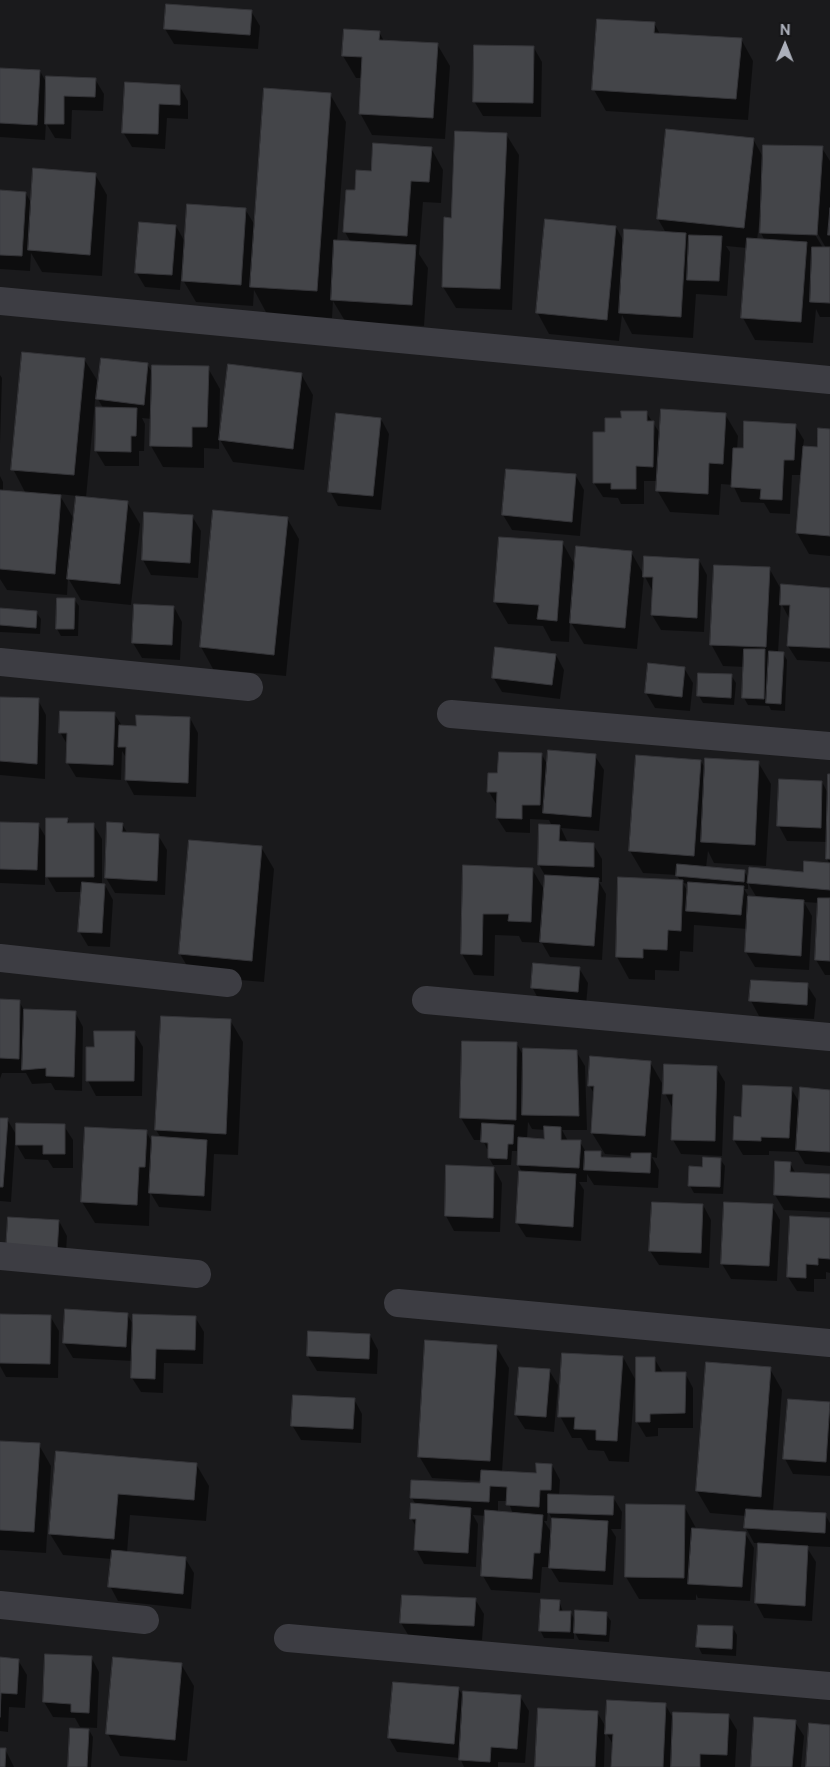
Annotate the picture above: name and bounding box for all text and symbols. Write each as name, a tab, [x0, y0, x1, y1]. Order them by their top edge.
north arrow	[760, 20, 810, 70]
text: N	[780, 22, 791, 38]

